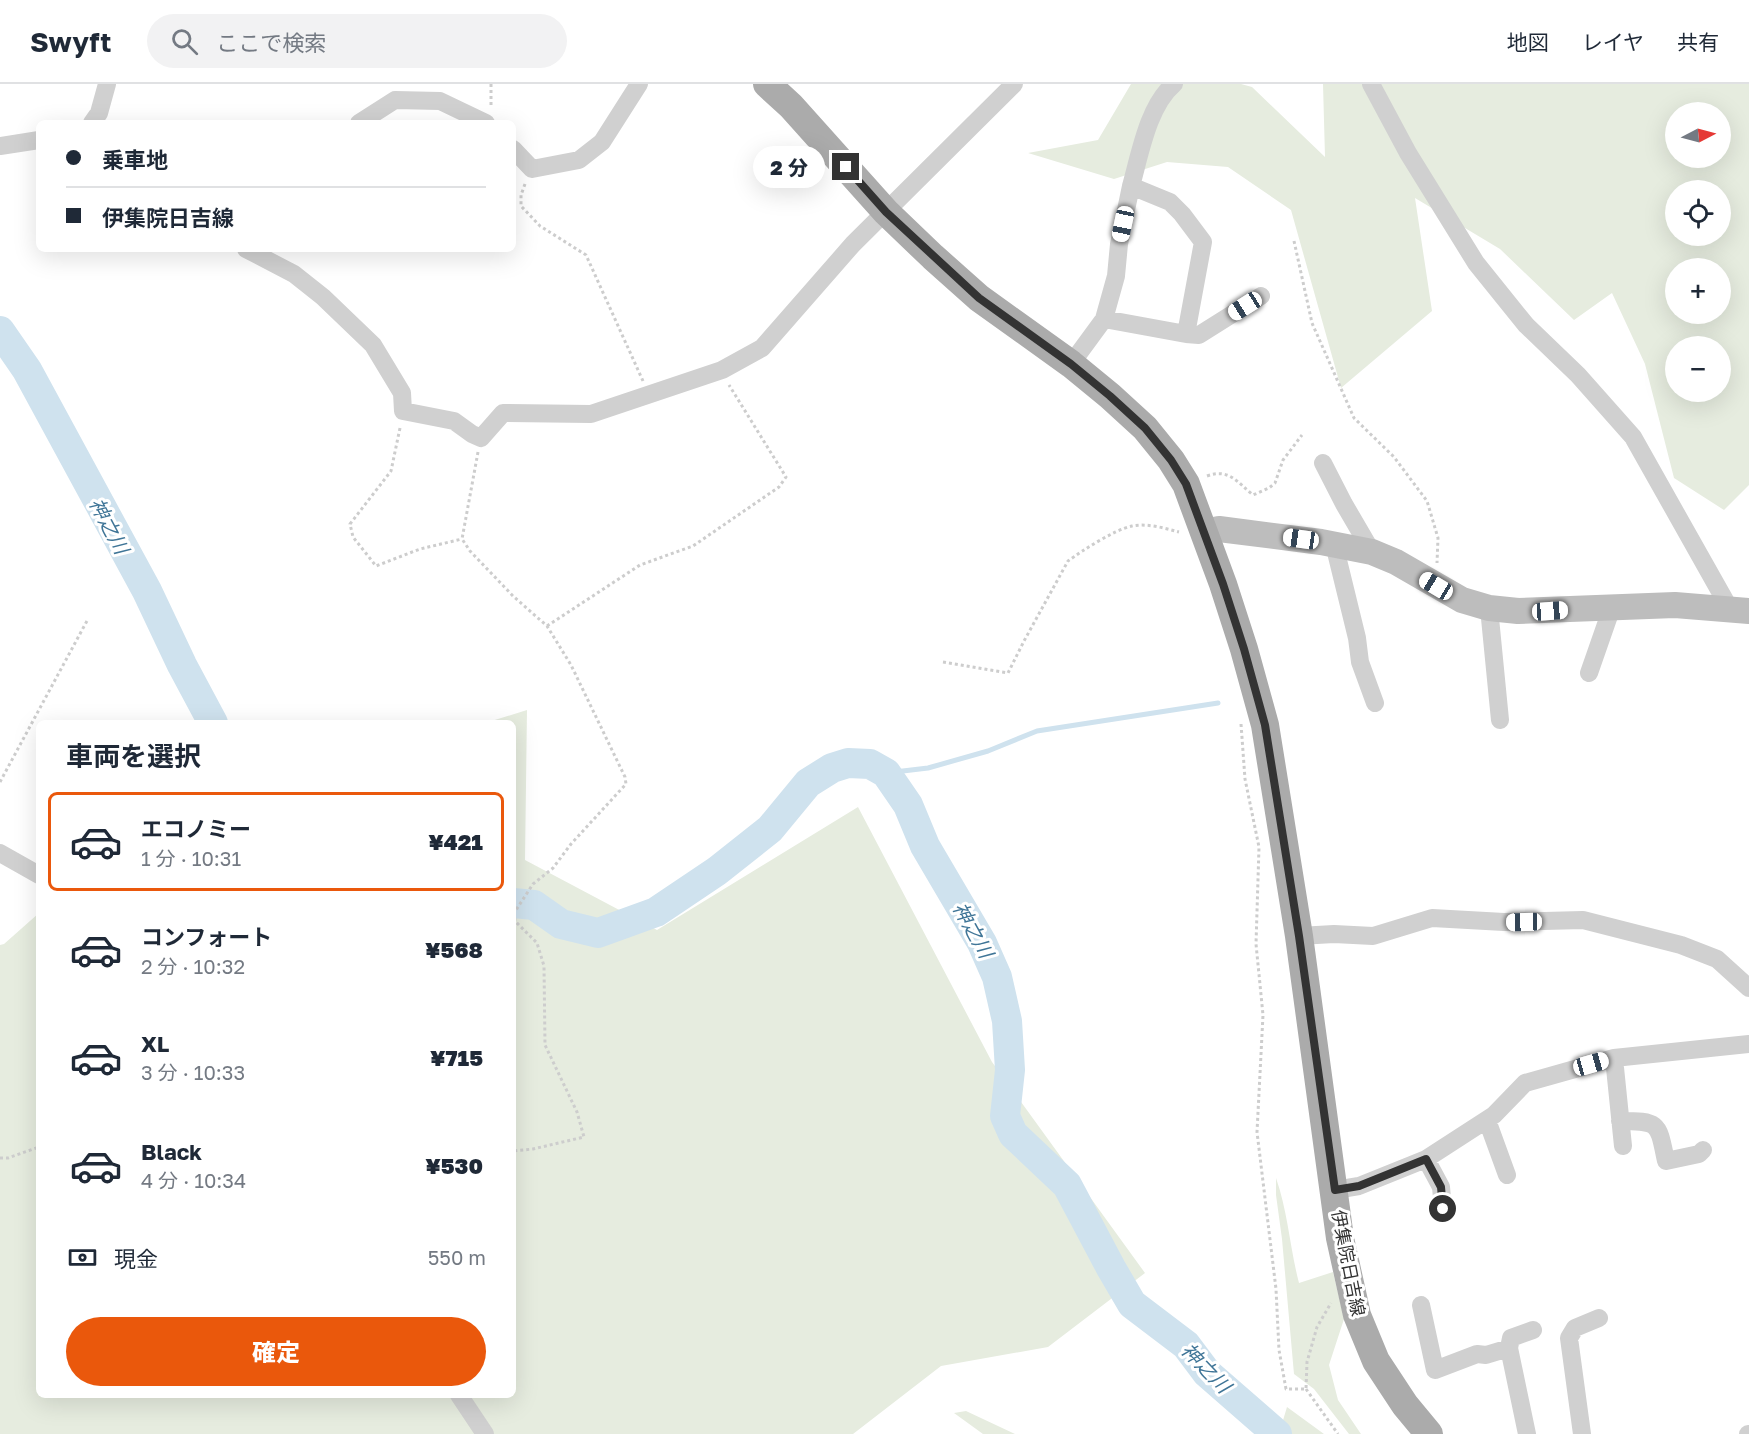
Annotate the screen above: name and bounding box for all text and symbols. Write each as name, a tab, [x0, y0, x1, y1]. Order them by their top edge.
search box	[147, 14, 567, 68]
text: Swyft	[30, 25, 111, 58]
icon: search	[168, 25, 201, 58]
text: ここで検索	[216, 29, 326, 56]
text: 地図	[1507, 29, 1549, 55]
text: レイヤ	[1582, 29, 1644, 55]
text: 共有	[1677, 29, 1719, 55]
north arrow	[1665, 102, 1731, 168]
map controls	[1665, 102, 1731, 402]
text: 乗車地	[102, 146, 168, 173]
callout: 2 分	[753, 146, 825, 188]
route end	[832, 153, 859, 180]
text: 2 分	[770, 155, 808, 179]
button: locate	[1665, 180, 1731, 246]
text: 伊集院日吉線	[102, 204, 234, 231]
car	[1110, 205, 1136, 243]
button: +	[1665, 258, 1731, 324]
car	[1225, 289, 1265, 323]
button: −	[1665, 336, 1731, 402]
water label: 神之川	[85, 493, 136, 559]
car	[1282, 528, 1320, 550]
car	[1416, 569, 1456, 603]
car	[1531, 601, 1569, 621]
text: 車両を選択	[66, 740, 201, 772]
icon: car	[69, 815, 123, 869]
text: エコノミー	[141, 815, 251, 842]
text: ¥421	[428, 828, 483, 855]
text: 1 分 · 10:31	[141, 846, 241, 870]
water label: 神之川	[949, 897, 1000, 963]
car	[1506, 913, 1542, 931]
icon: car	[69, 923, 123, 977]
text: コンフォート	[141, 923, 272, 950]
text: ¥568	[425, 936, 483, 963]
text: 2 分 · 10:32	[141, 954, 245, 978]
text: XL	[141, 1030, 169, 1057]
icon: car	[69, 1031, 123, 1085]
text: ¥715	[430, 1044, 483, 1071]
car	[1571, 1050, 1611, 1078]
text: 3 分 · 10:33	[141, 1060, 245, 1084]
text: Black	[141, 1138, 202, 1165]
icon: car	[69, 1139, 123, 1193]
text: ¥530	[425, 1152, 483, 1179]
text: 4 分 · 10:34	[141, 1168, 246, 1192]
route start	[1429, 1195, 1456, 1222]
street label: 伊集院日吉線	[1328, 1208, 1370, 1318]
icon: cash	[66, 1241, 99, 1274]
text: 現金	[114, 1245, 158, 1272]
text: 550 m	[428, 1245, 486, 1269]
button: 確定	[66, 1317, 486, 1386]
water label: 神之川	[1177, 1337, 1238, 1399]

